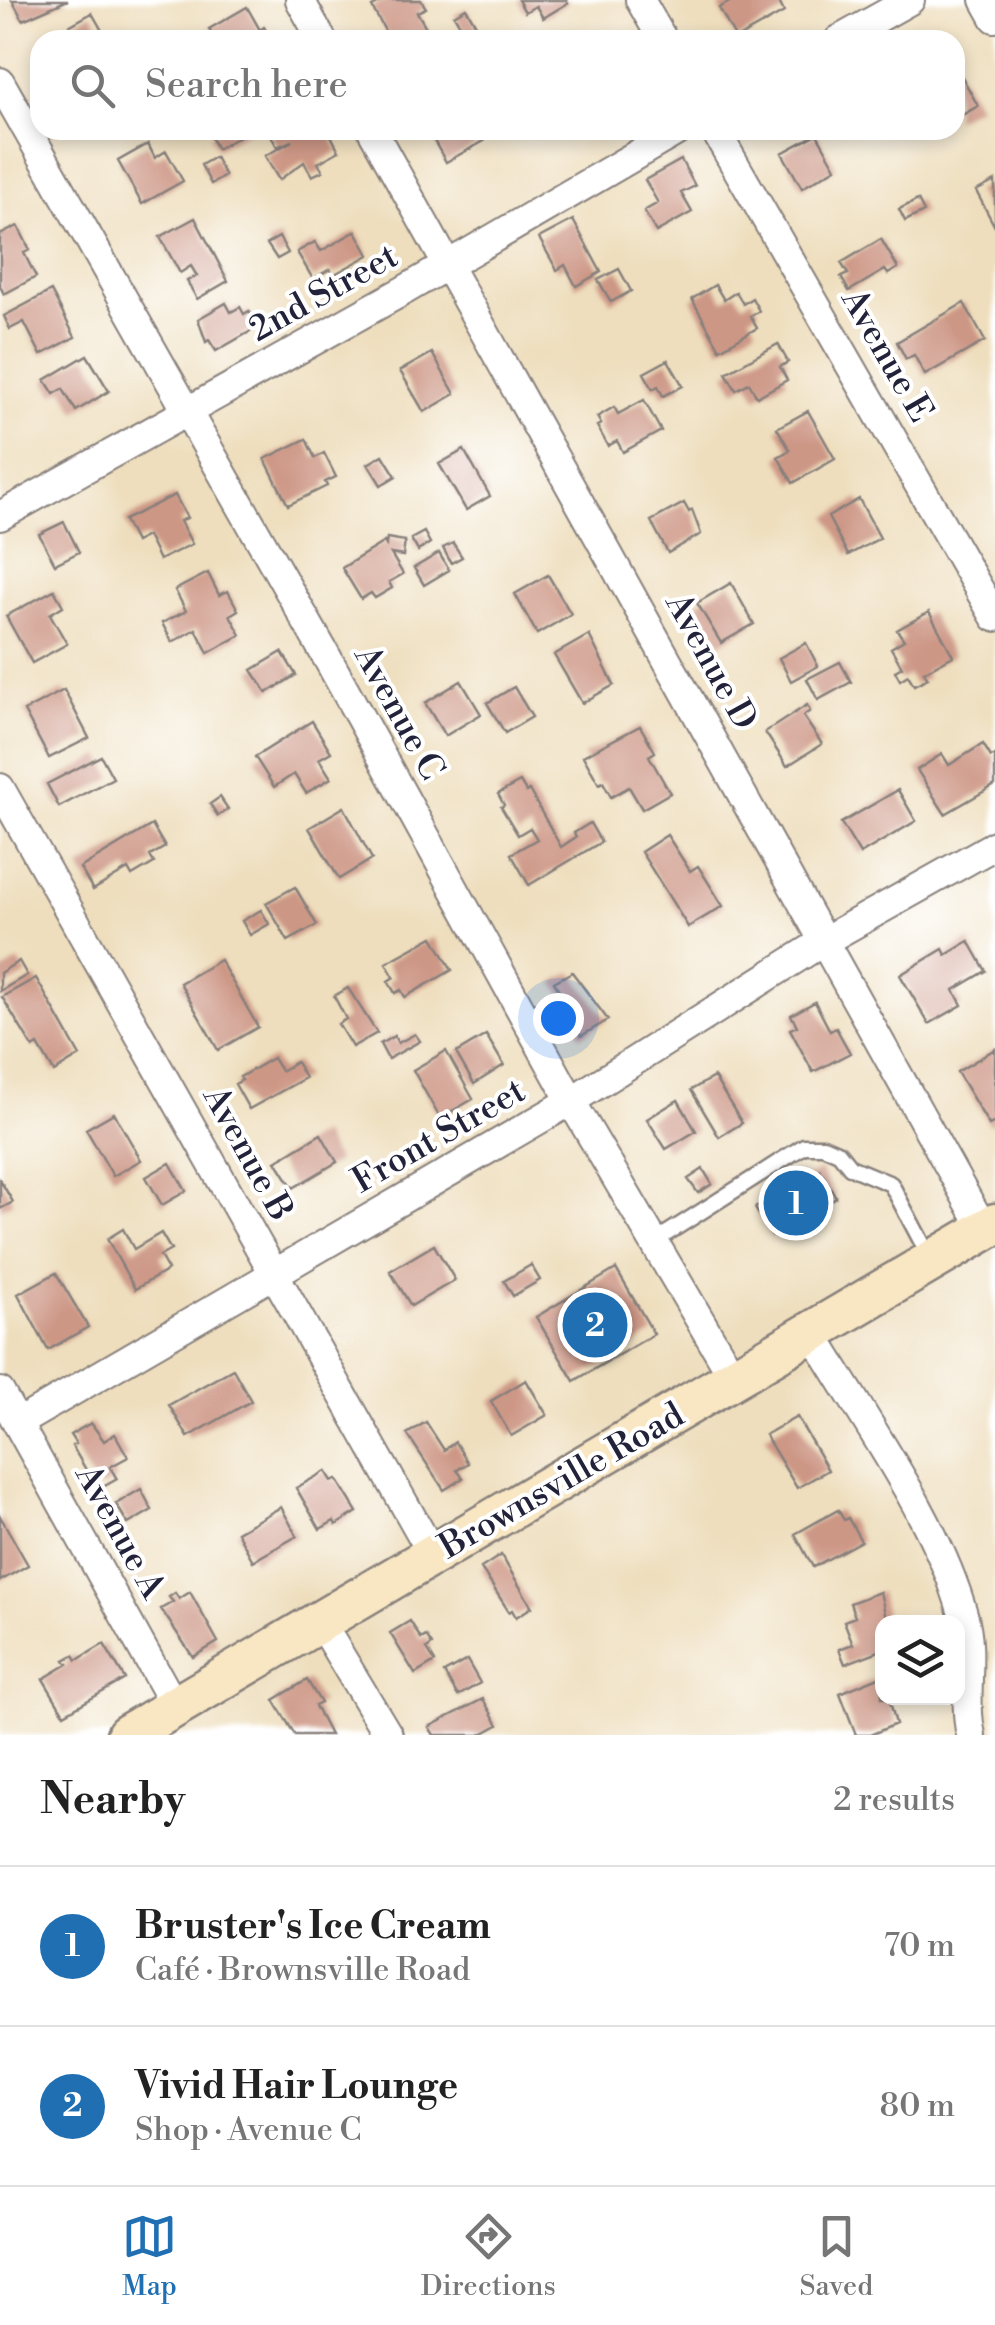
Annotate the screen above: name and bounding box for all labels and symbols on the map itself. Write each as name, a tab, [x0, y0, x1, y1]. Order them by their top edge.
street label: 2nd Street	[242, 235, 405, 352]
street label: Avenue E	[831, 281, 942, 430]
street label: Avenue D	[655, 585, 766, 738]
street label: Avenue C	[344, 637, 453, 787]
your location	[533, 993, 584, 1044]
street label: Front Street	[345, 1070, 533, 1203]
street label: Avenue B	[193, 1078, 302, 1229]
pin: 1	[764, 1166, 828, 1240]
pin: 2	[562, 1288, 628, 1362]
street label: Brownsville Road	[431, 1394, 692, 1569]
street label: Avenue A	[65, 1456, 175, 1607]

